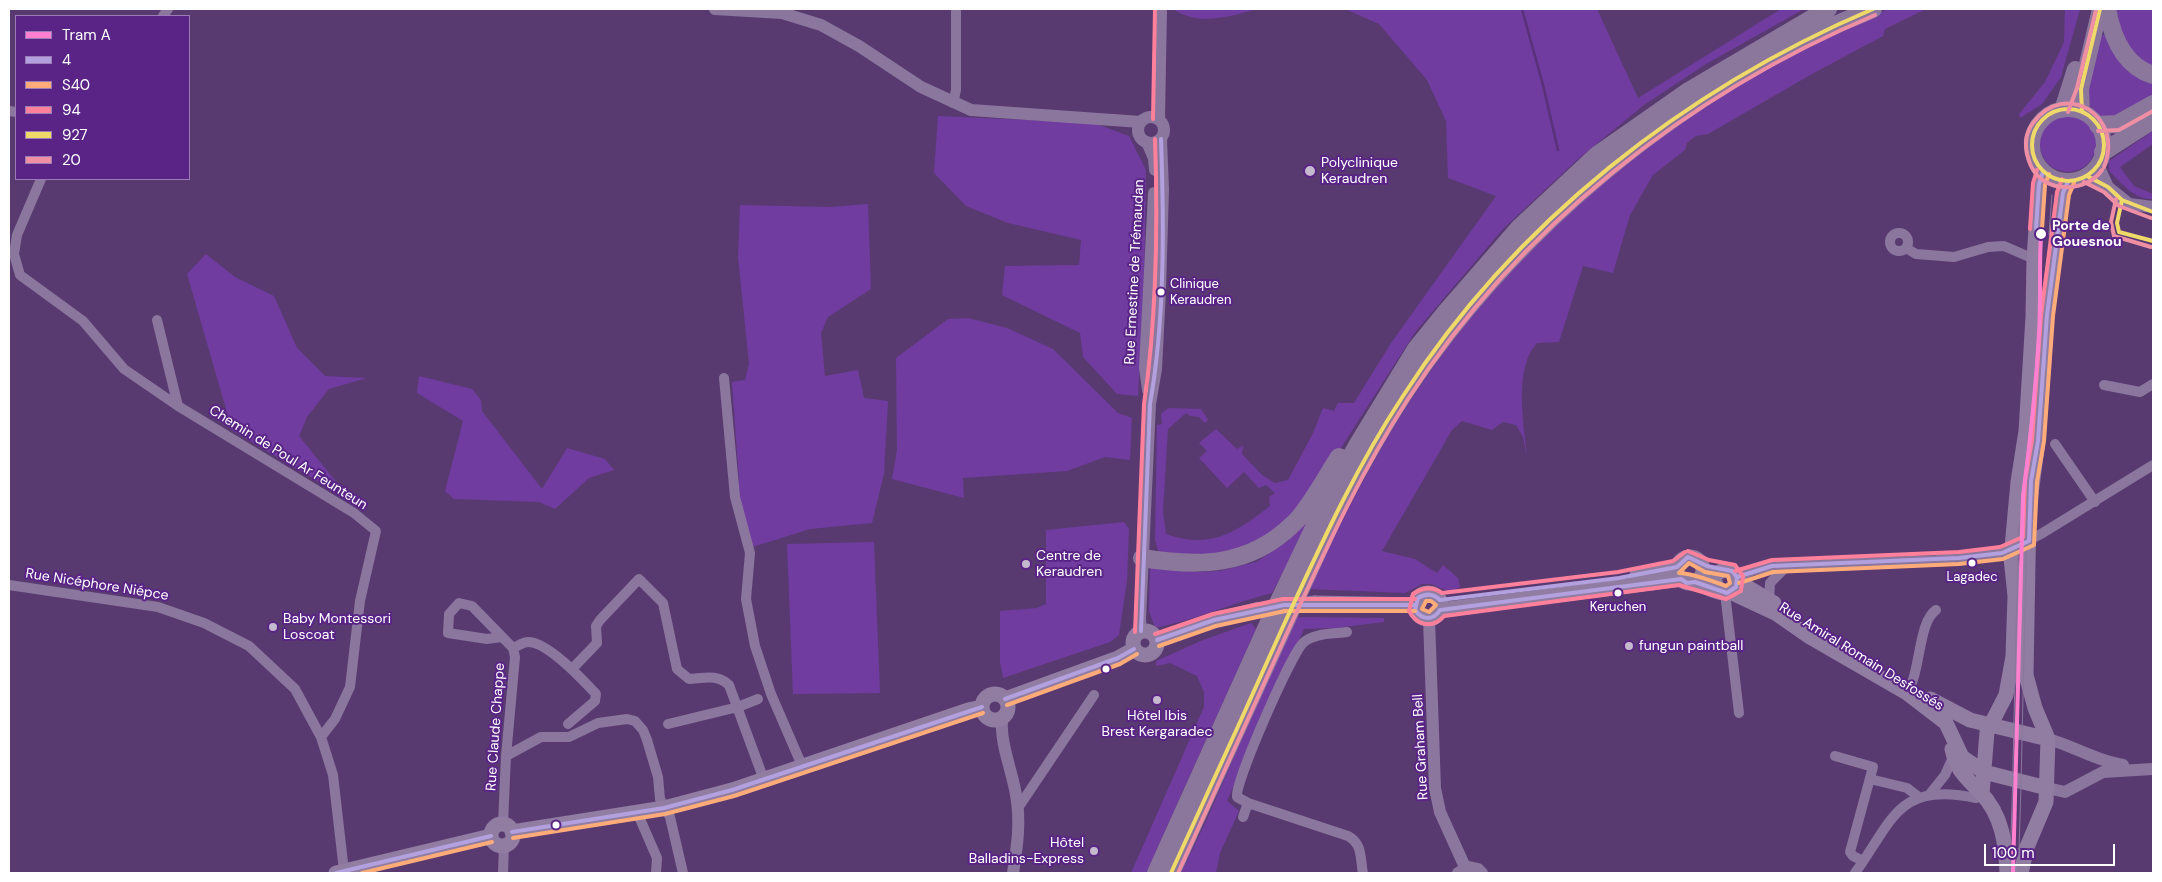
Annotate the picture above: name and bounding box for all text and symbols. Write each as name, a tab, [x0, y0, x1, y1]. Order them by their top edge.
legend	[15, 15, 190, 180]
text: Tram A	[62, 25, 111, 45]
text: 4	[62, 50, 71, 70]
text: S40	[62, 75, 90, 95]
text: 94	[62, 100, 81, 120]
text: 927	[62, 125, 88, 145]
text: 20	[62, 150, 81, 170]
place label: Polyclinique Keraudren	[1321, 155, 1398, 188]
marker: Polyclinique Keraudren	[1303, 164, 1317, 178]
street label: Rue Ernestine de Trémaudan	[1122, 179, 1148, 365]
place label: Porte de Gouesnou	[2052, 218, 2122, 250]
marker: Porte de Gouesnou	[2034, 227, 2048, 241]
place label: Clinique Keraudren	[1170, 277, 1231, 308]
marker: Clinique Keraudren	[1156, 287, 1166, 297]
street label: Chemin de Poul Ar Feunteun	[206, 402, 370, 514]
place label: Centre de Keraudren	[1036, 548, 1102, 580]
marker: Centre de Keraudren	[1020, 558, 1032, 570]
marker: Lagadec	[1967, 558, 1977, 568]
street label: Rue Nicéphore Niépce	[24, 565, 170, 605]
place label: Lagadec	[1946, 570, 1998, 586]
marker: Keruchen	[1613, 588, 1623, 598]
street label: Rue Amiral Romain Desfossés	[1776, 599, 1946, 715]
place label: Keruchen	[1590, 600, 1646, 616]
place label: Baby Montessori Loscoat	[283, 611, 391, 644]
marker: Baby Montessori Loscoat	[267, 621, 279, 633]
place label: fungun paintball	[1639, 638, 1743, 654]
marker: fungun paintball	[1623, 640, 1635, 652]
street label: Rue Claude Chappe	[483, 662, 509, 792]
unlabelled marker	[1101, 664, 1111, 674]
marker: Hôtel Ibis Brest Kergaradec	[1151, 694, 1163, 706]
street label: Rue Graham Bell	[1410, 694, 1432, 800]
place label: Hôtel Ibis Brest Kergaradec	[1102, 708, 1212, 740]
unlabelled marker	[551, 820, 561, 830]
scale bar	[1987, 834, 2118, 866]
place label: Hôtel Balladins-Express	[969, 835, 1084, 868]
text: 100 m	[1992, 843, 2035, 863]
marker: Hôtel Balladins-Express	[1088, 845, 1100, 857]

